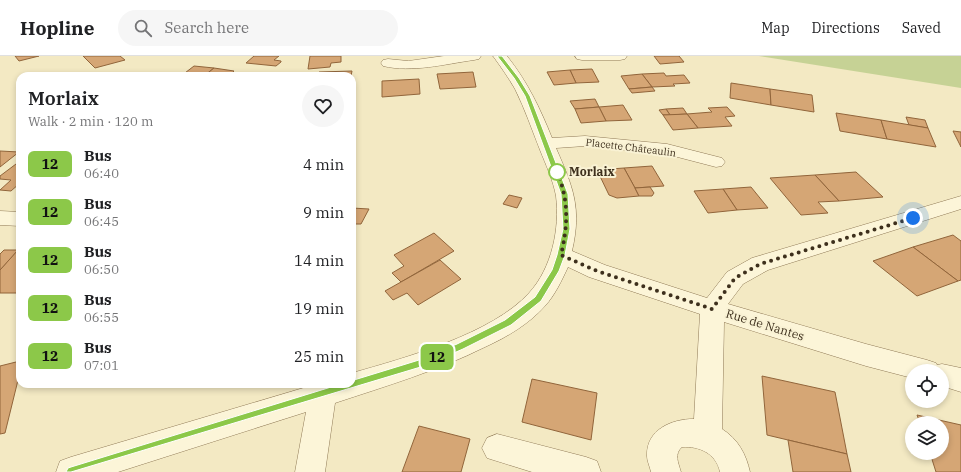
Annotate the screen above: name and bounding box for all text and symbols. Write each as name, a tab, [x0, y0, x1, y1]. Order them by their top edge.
search box	[118, 10, 398, 46]
text: Hopline	[20, 16, 94, 40]
icon: search	[132, 17, 154, 39]
text: Search here	[164, 18, 249, 37]
text: Map	[761, 19, 790, 37]
text: Directions	[812, 19, 880, 37]
text: Saved	[902, 19, 941, 37]
button: heart	[302, 85, 344, 127]
text: Morlaix	[28, 86, 99, 110]
text: Walk · 2 min · 120 m	[28, 113, 153, 130]
street label: Placette Châteaulin	[585, 135, 677, 160]
text: Bus	[84, 146, 112, 165]
text: 12	[42, 155, 58, 173]
text: 4 min	[303, 155, 344, 174]
marker: Morlaix	[548, 163, 566, 181]
place label: Morlaix	[569, 164, 615, 179]
text: 06:40	[84, 165, 119, 182]
text: Bus	[84, 194, 112, 213]
text: 12	[42, 203, 58, 221]
text: 9 min	[303, 203, 344, 222]
your location	[903, 208, 923, 228]
text: 06:45	[84, 213, 119, 230]
text: Bus	[84, 242, 112, 261]
text: 12	[42, 251, 58, 269]
text: 14 min	[294, 251, 344, 270]
text: 06:50	[84, 261, 119, 278]
text: Bus	[84, 290, 112, 309]
text: 12	[42, 299, 58, 317]
text: 19 min	[294, 299, 344, 318]
street label: Rue de Nantes	[724, 305, 806, 344]
text: 06:55	[84, 309, 119, 326]
text: Bus	[84, 338, 112, 357]
line badge: 12	[419, 344, 455, 370]
text: 12	[42, 347, 58, 365]
text: 25 min	[294, 347, 344, 366]
text: 12	[429, 348, 445, 366]
text: 07:01	[84, 357, 119, 374]
map controls	[905, 364, 949, 460]
button: locate	[905, 364, 949, 408]
button: layers	[905, 416, 949, 460]

